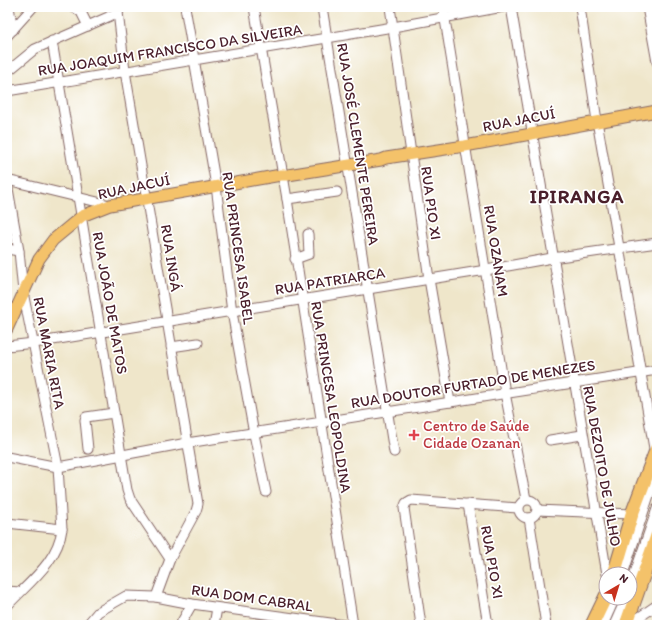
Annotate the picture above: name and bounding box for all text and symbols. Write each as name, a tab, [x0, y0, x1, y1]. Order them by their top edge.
street label: RUA JOAQUIM FRANCISCO DA SILVEIRA	[37, 20, 304, 80]
street label: RUA JOSÉ CLEMENTE PEREIRA	[333, 42, 383, 247]
street label: RUA JACUÍ	[481, 104, 557, 136]
street label: RUA PIO XI	[417, 165, 445, 241]
street label: RUA JACUÍ	[96, 171, 172, 203]
street label: RUA PRINCESA ISABEL	[218, 171, 258, 326]
district label: IPIRANGA	[530, 185, 624, 208]
street label: RUA OZANAM	[480, 204, 512, 298]
street label: RUA INGÁ	[157, 223, 185, 293]
street label: RUA JOÃO DE MATOS	[89, 230, 131, 376]
street label: RUA PATRIARCA	[274, 263, 387, 299]
street label: RUA MARIA RITA	[29, 295, 69, 411]
street label: RUA PRINCESA LEOPOLDINA	[307, 300, 355, 495]
street label: RUA DOUTOR FURTADO DE MENEZES	[349, 356, 597, 412]
street label: RUA DEZOITO DE JULHO	[579, 384, 625, 548]
place label: Centro de Saúde Cidade Ozanan	[423, 417, 529, 452]
marker: Centro de Saúde Cidade Ozanan	[408, 429, 420, 441]
street label: RUA PIO XI	[477, 524, 507, 600]
north arrow	[598, 566, 638, 606]
text: N	[617, 571, 631, 586]
street label: RUA DOM CABRAL	[190, 581, 314, 615]

